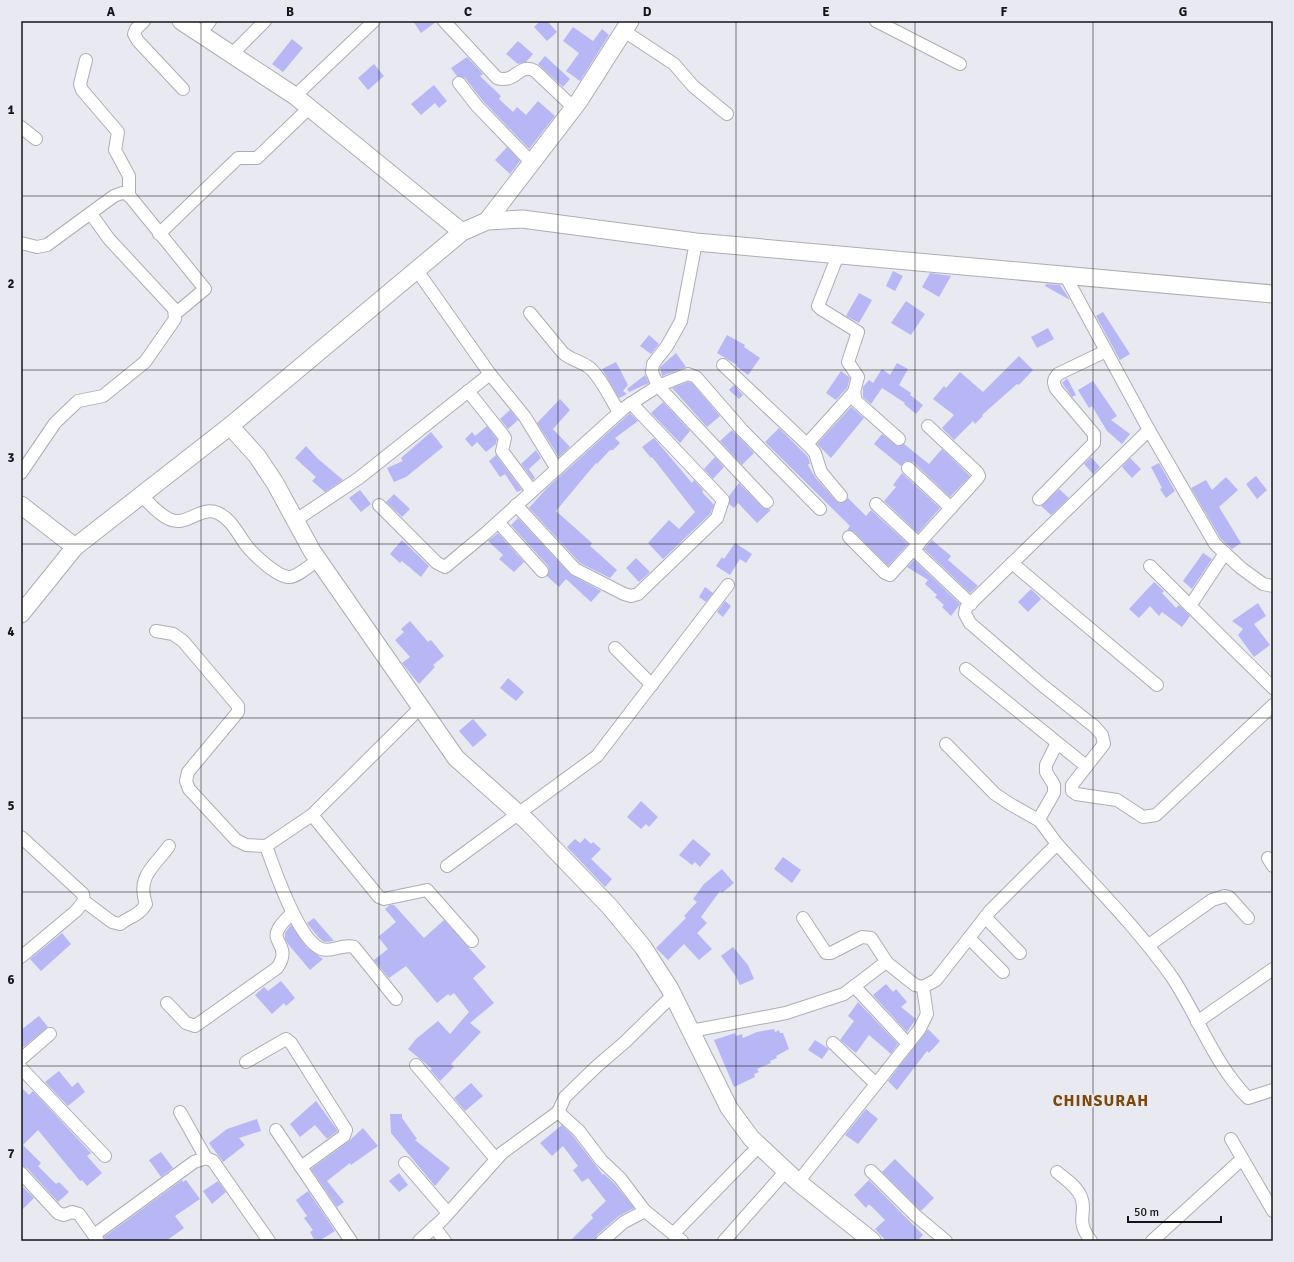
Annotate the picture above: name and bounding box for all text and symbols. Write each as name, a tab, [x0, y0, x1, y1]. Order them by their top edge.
text: A	[107, 4, 116, 20]
text: B	[286, 4, 294, 20]
text: C	[464, 4, 472, 20]
text: D	[643, 4, 652, 20]
text: E	[822, 4, 830, 20]
text: F	[1001, 4, 1008, 20]
text: G	[1179, 4, 1187, 20]
text: 1	[7, 102, 15, 118]
text: 2	[7, 276, 15, 292]
text: 3	[7, 450, 15, 466]
text: 4	[7, 624, 15, 640]
text: 5	[7, 798, 15, 814]
text: 6	[7, 972, 15, 988]
district label: CHINSURAH	[1053, 1091, 1149, 1111]
text: 7	[7, 1146, 15, 1162]
scale bar	[1128, 1198, 1221, 1224]
text: 50 m	[1134, 1205, 1159, 1220]

